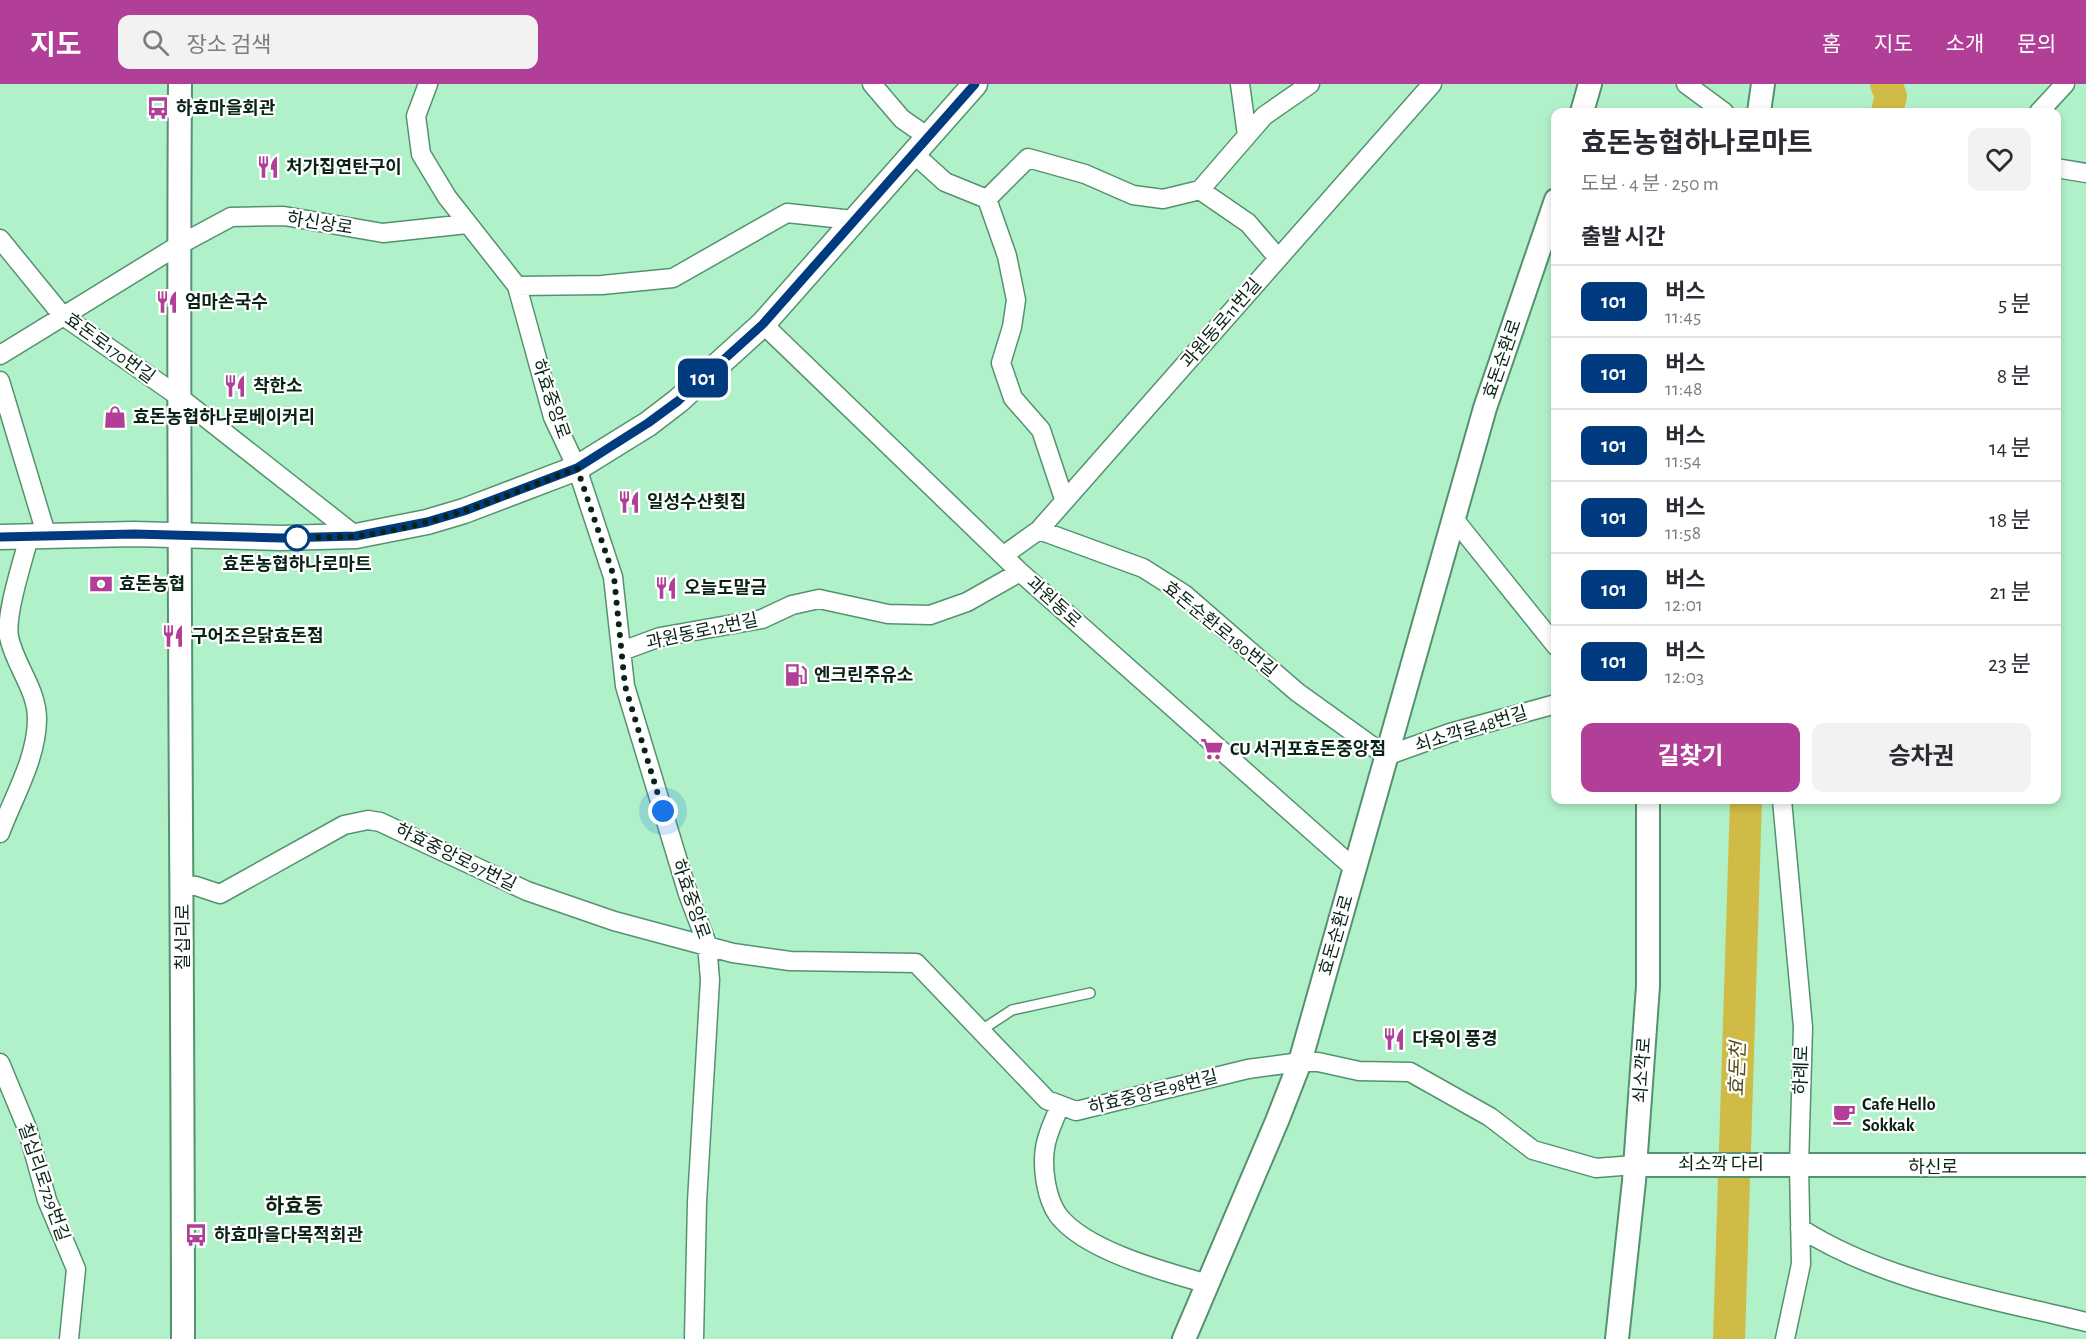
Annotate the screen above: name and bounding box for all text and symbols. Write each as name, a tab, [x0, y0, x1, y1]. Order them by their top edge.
search box	[118, 15, 538, 69]
icon: search	[139, 26, 172, 59]
text: 지도	[30, 32, 82, 60]
text: 장소 검색	[187, 34, 271, 56]
text: 홈	[1822, 34, 1841, 55]
text: 지도	[1874, 34, 1913, 55]
text: 소개	[1946, 34, 1984, 55]
text: 문의	[2017, 34, 2056, 55]
bus stop icon: 하효마을회관	[145, 95, 171, 121]
place label: 하효마을회관	[176, 99, 276, 118]
button: heart	[1968, 128, 2031, 191]
text: 효돈농협하나로마트	[1581, 130, 1813, 158]
restaurant icon: 처가집연탄구이	[255, 154, 281, 180]
place label: 처가집연탄구이	[286, 158, 402, 177]
text: 도보 · 4 분 · 250 m	[1581, 174, 1719, 194]
street label: 하신상로	[286, 208, 354, 238]
text: 출발 시간	[1581, 226, 1665, 248]
street label: 과원동로11번길	[1178, 275, 1265, 372]
text: 버스	[1665, 281, 1705, 303]
restaurant icon: 엄마손국수	[154, 289, 180, 315]
text: 101	[1601, 291, 1627, 312]
place label: 엄마손국수	[185, 293, 268, 312]
text: 5 분	[1998, 293, 2031, 315]
text: 11:45	[1665, 307, 1701, 327]
street label: 효돈로170번길	[61, 310, 158, 387]
street label: 효돈순환로	[1479, 317, 1525, 401]
text: 버스	[1665, 353, 1705, 375]
street label: 하효중앙로	[528, 357, 574, 441]
line badge: 101	[668, 358, 738, 398]
text: 101	[1601, 363, 1627, 384]
text: 8 분	[1997, 365, 2031, 387]
text: 101	[690, 368, 716, 389]
restaurant icon: 착한소	[222, 373, 248, 399]
place label: 착한소	[253, 376, 303, 396]
text: 11:48	[1665, 379, 1702, 399]
shop icon: 효돈농협하나로베이커리	[102, 404, 128, 430]
place label: 효돈농협하나로베이커리	[133, 408, 315, 427]
text: 버스	[1665, 425, 1705, 447]
text: 101	[1601, 435, 1627, 456]
text: 14 분	[1989, 437, 2031, 459]
text: 11:54	[1665, 451, 1701, 471]
restaurant icon: 일성수산횟집	[616, 489, 642, 515]
place label: 일성수산횟집	[647, 492, 746, 512]
text: 버스	[1665, 497, 1705, 519]
text: 101	[1601, 507, 1627, 528]
text: 18 분	[1989, 509, 2031, 531]
text: 11:58	[1665, 523, 1701, 543]
marker: 효돈농협하나로마트	[284, 525, 310, 551]
place label: 효돈농협하나로마트	[222, 555, 372, 574]
text: 버스	[1665, 569, 1705, 591]
bank icon: 효돈농협	[88, 571, 114, 597]
street label: 과원동로	[1023, 573, 1085, 632]
place label: 효돈농협	[119, 575, 185, 594]
restaurant icon: 오늘도말금	[653, 575, 679, 601]
street label: 효돈순환로180번길	[1159, 577, 1281, 681]
place label: 오늘도말금	[684, 579, 767, 598]
text: 101	[1601, 579, 1627, 600]
text: 21 분	[1990, 581, 2031, 603]
text: 12:01	[1665, 595, 1703, 615]
street label: 과원동로12번길	[644, 610, 760, 653]
restaurant icon: 구어조은닭효돈점	[160, 623, 186, 649]
place label: 구어조은닭효돈점	[191, 627, 323, 646]
text: 버스	[1665, 641, 1705, 663]
text: 101	[1601, 651, 1627, 672]
text: 23 분	[1988, 653, 2031, 675]
fuel station icon: 엔크린주유소	[783, 662, 809, 688]
place label: 엔크린주유소	[814, 666, 913, 685]
text: 12:03	[1665, 667, 1704, 687]
street label: 쇠소깍로48번길	[1412, 702, 1530, 756]
button: 길찾기	[1581, 723, 1800, 792]
button: 승차권	[1812, 723, 2031, 792]
supermarket icon: CU 서귀포효돈중앙점	[1199, 736, 1225, 762]
place label: CU 서귀포효돈중앙점	[1230, 740, 1386, 759]
your location	[648, 796, 678, 826]
street label: 하효중앙로97번길	[392, 819, 520, 895]
street label: 하효중앙로	[668, 857, 714, 941]
street label: 효돈순환로	[1315, 892, 1357, 978]
street label: 칠십리로	[173, 904, 193, 970]
restaurant icon: 다육이 풍경	[1381, 1026, 1407, 1052]
place label: 다육이 풍경	[1412, 1030, 1498, 1049]
street label: 쇠소깍로	[1630, 1036, 1654, 1104]
water label: 효돈천	[1726, 1038, 1749, 1097]
street label: 하례로	[1790, 1045, 1812, 1095]
street label: 하효중앙로98번길	[1086, 1066, 1220, 1118]
place label: Cafe Hello Sokkak	[1862, 1096, 1936, 1135]
cafe icon: Cafe Hello Sokkak	[1831, 1101, 1857, 1127]
street label: 칠십리로729번길	[14, 1120, 74, 1244]
street label: 쇠소깍 다리	[1678, 1154, 1764, 1174]
street label: 하신로	[1908, 1158, 1958, 1177]
district label: 하효동	[265, 1195, 323, 1217]
bus stop icon: 하효마을다목적회관	[183, 1222, 209, 1248]
place label: 하효마을다목적회관	[214, 1226, 363, 1245]

